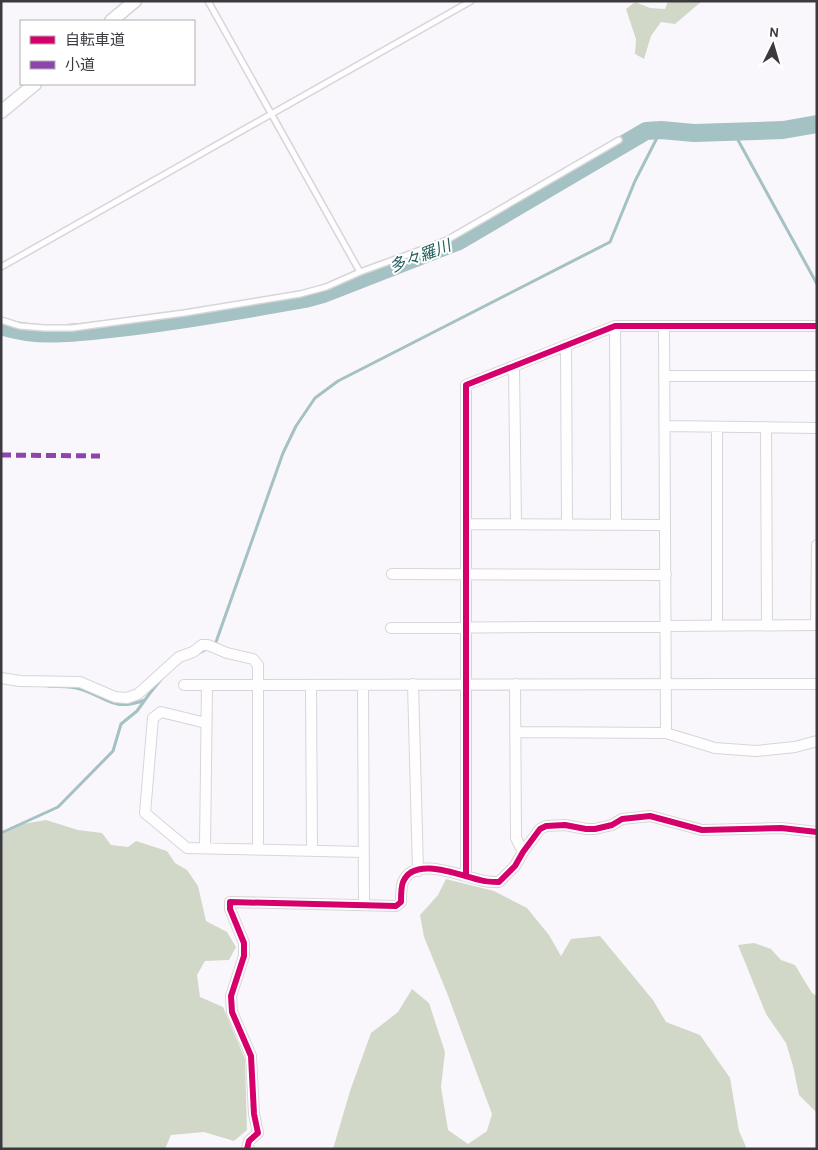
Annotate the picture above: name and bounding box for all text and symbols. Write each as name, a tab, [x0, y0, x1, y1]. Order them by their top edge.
legend	[20, 20, 195, 85]
north arrow	[748, 20, 798, 70]
text: N	[768, 24, 780, 41]
text: 自転車道	[65, 31, 125, 49]
text: 小道	[65, 56, 95, 74]
water label: 多々羅川	[387, 235, 455, 276]

